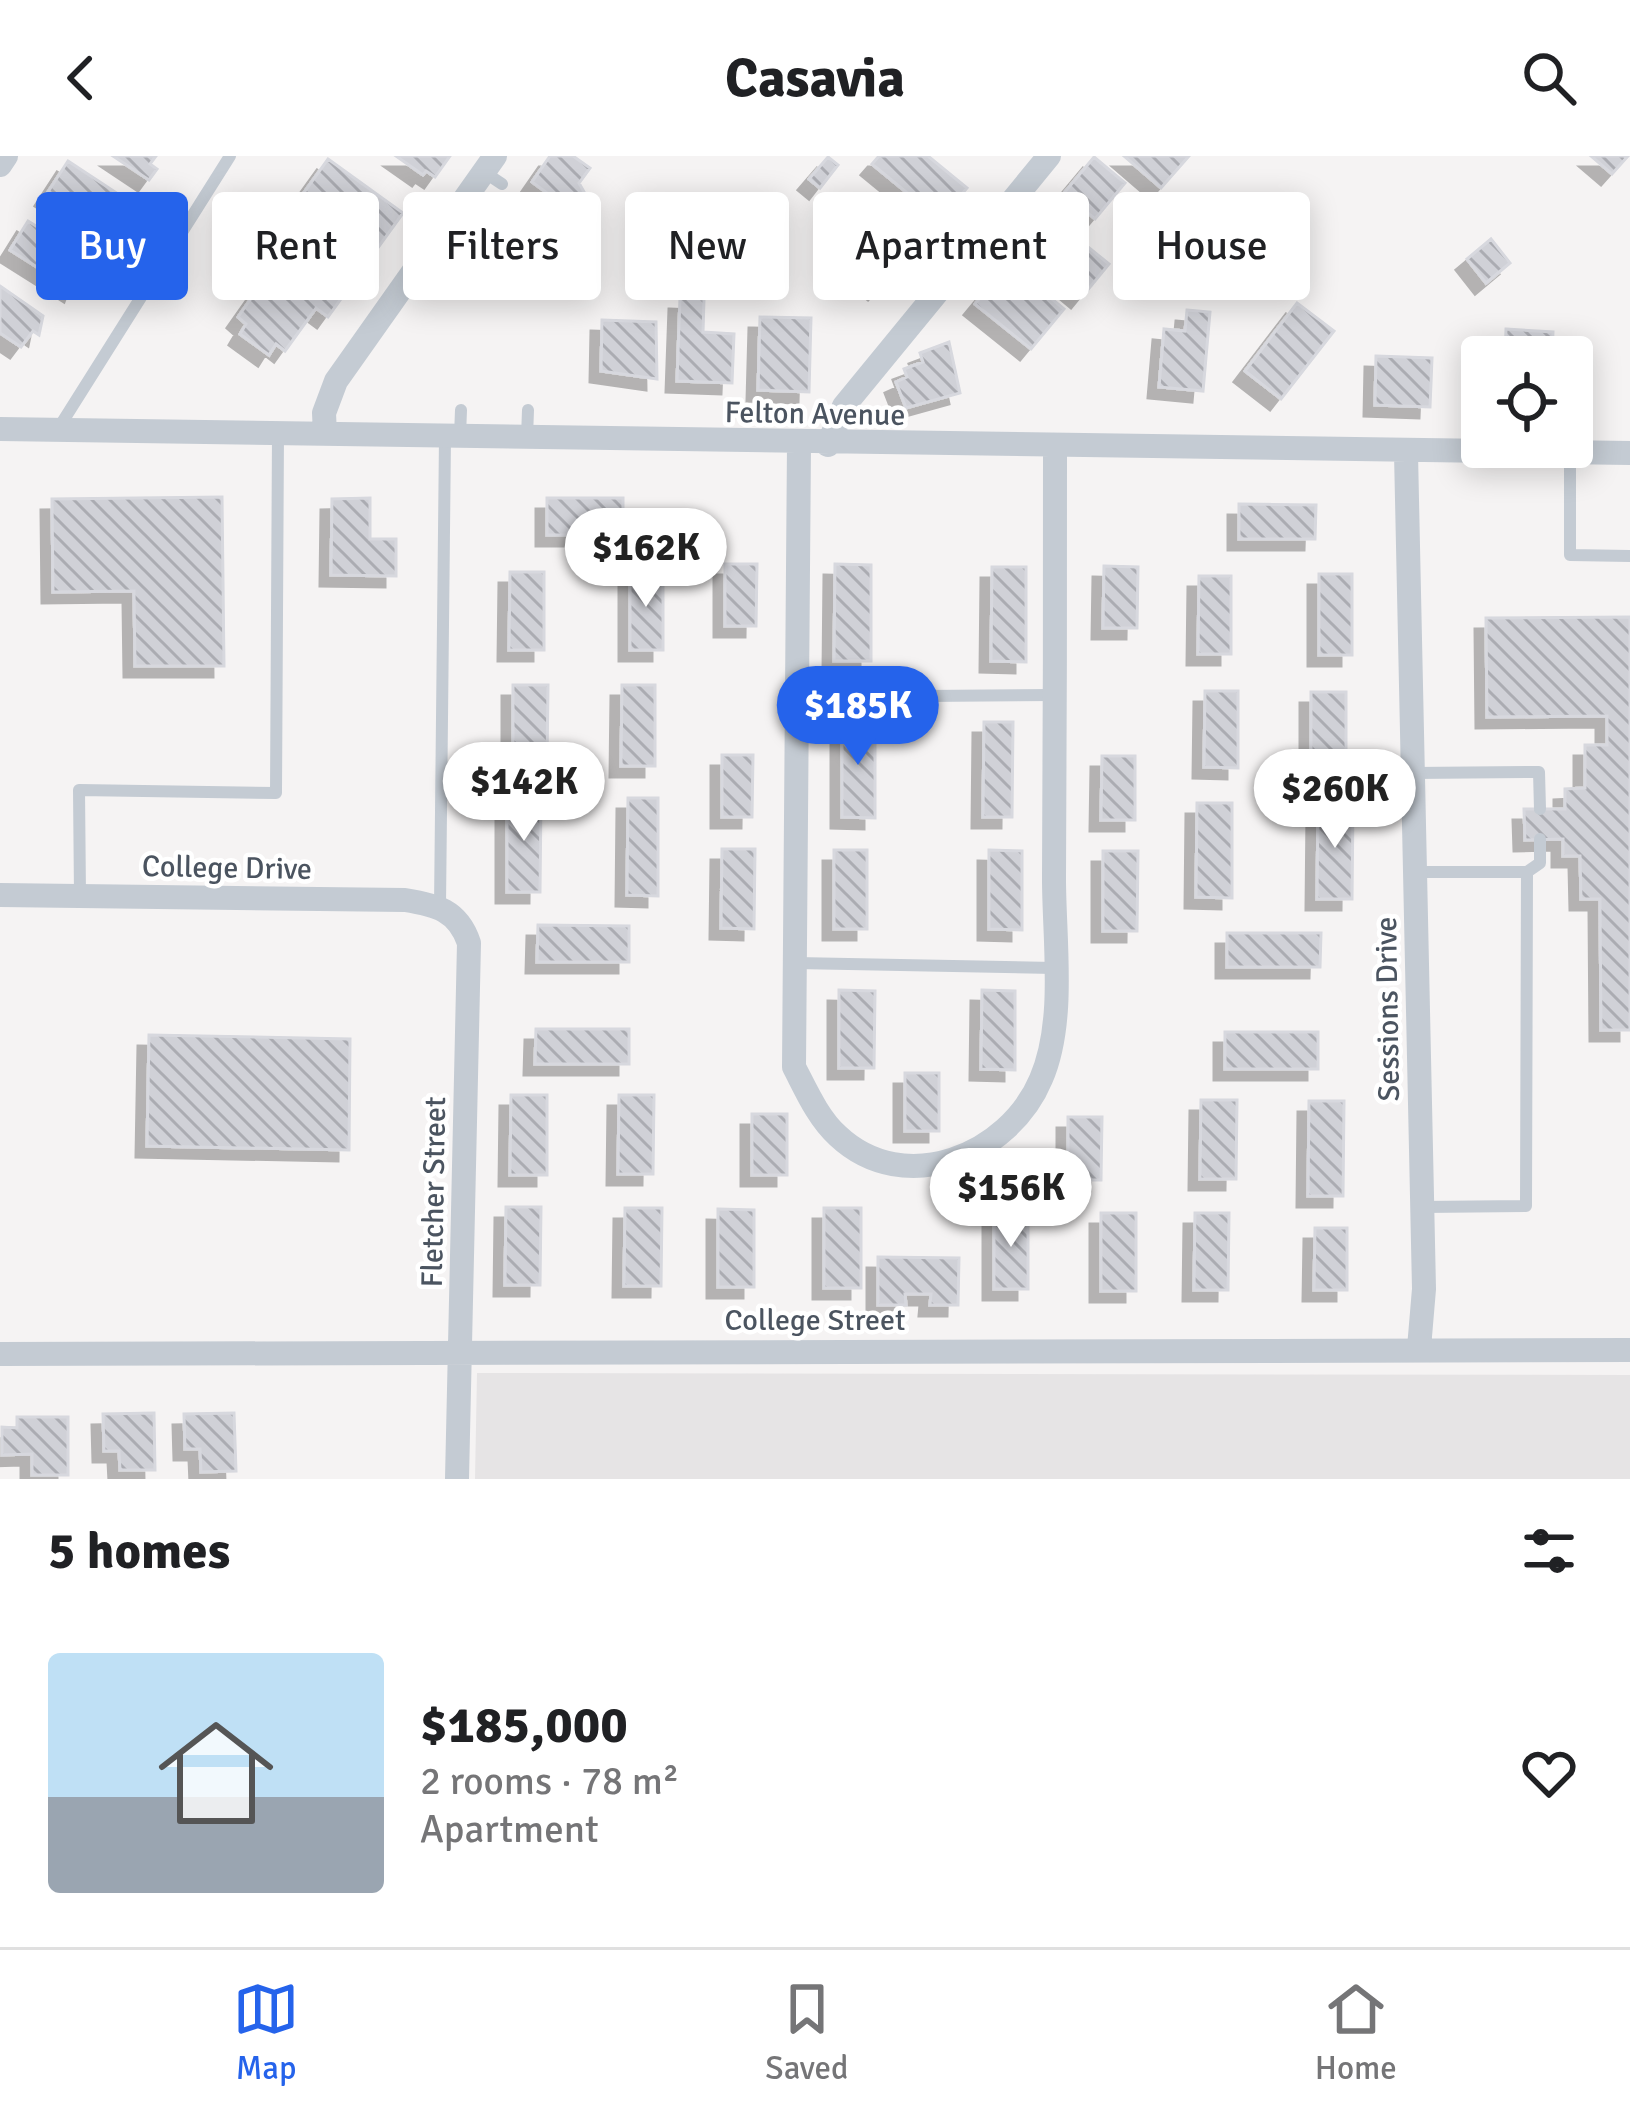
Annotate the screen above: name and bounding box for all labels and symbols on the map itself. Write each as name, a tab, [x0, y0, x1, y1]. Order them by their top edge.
street label: Felton Avenue	[724, 394, 906, 434]
pin: $162K	[562, 508, 730, 610]
pin: $185K	[774, 666, 942, 768]
pin: $142K	[440, 742, 608, 844]
pin: $260K	[1251, 749, 1419, 851]
street label: College Drive	[142, 848, 312, 888]
street label: Sessions Drive	[1368, 916, 1408, 1102]
street label: Fletcher Street	[414, 1096, 454, 1288]
pin: $156K	[927, 1148, 1095, 1250]
street label: College Street	[724, 1302, 906, 1339]

